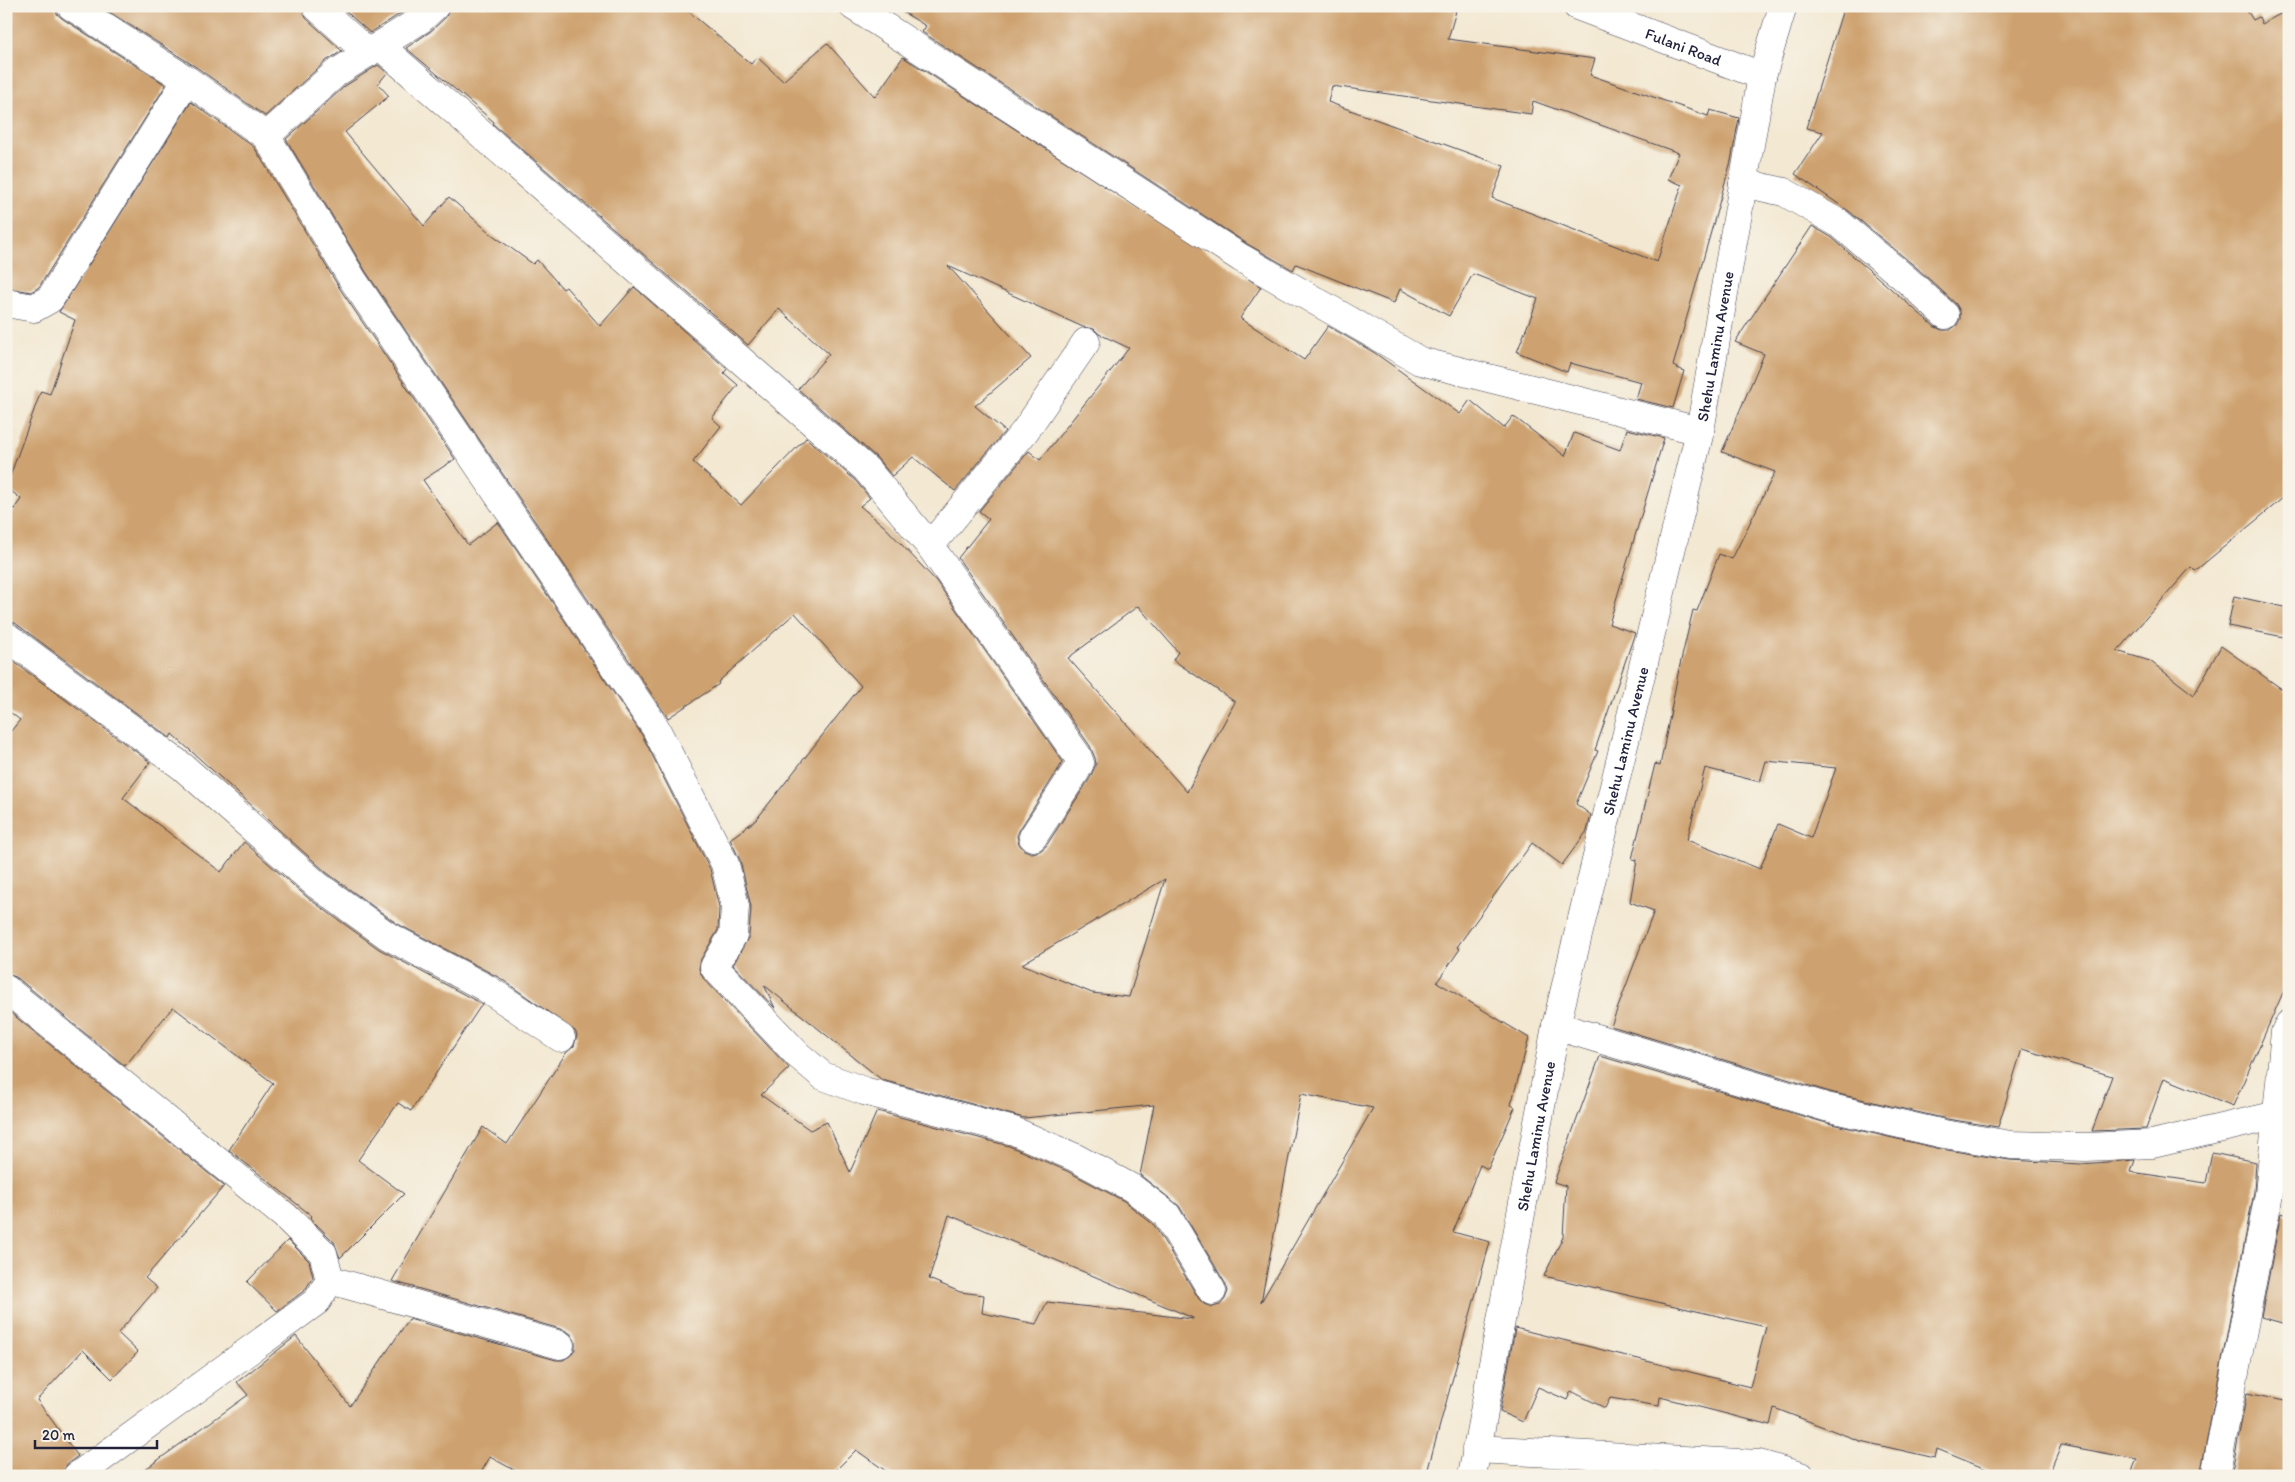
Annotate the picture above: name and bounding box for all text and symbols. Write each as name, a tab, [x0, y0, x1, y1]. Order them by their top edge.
street label: Fulani Road	[1643, 24, 1724, 70]
street label: Shehu Laminu Avenue	[1693, 270, 1738, 423]
street label: Shehu Laminu Avenue	[1598, 665, 1653, 817]
street label: Shehu Laminu Avenue	[1513, 1059, 1559, 1212]
scale bar	[35, 1417, 158, 1449]
text: 20 m	[42, 1426, 76, 1444]

